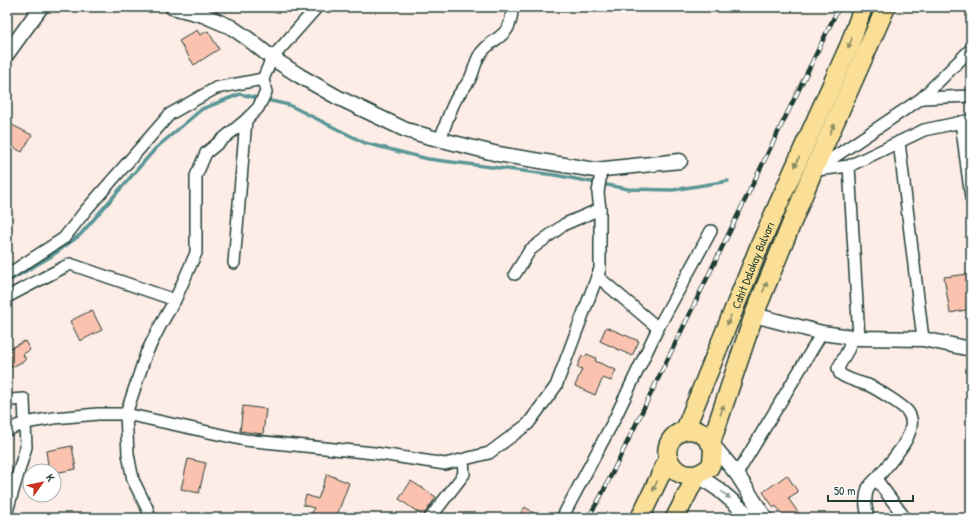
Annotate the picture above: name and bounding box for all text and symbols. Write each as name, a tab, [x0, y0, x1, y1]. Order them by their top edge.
one-way arrow	[846, 38, 852, 50]
one-way arrow	[829, 123, 835, 134]
one-way arrow	[794, 157, 800, 168]
street label: Cahit Dalokay Bulvarı	[727, 219, 778, 311]
one-way arrow	[763, 281, 769, 293]
one-way arrow	[726, 315, 732, 326]
one-way arrow	[719, 404, 725, 416]
north arrow	[22, 463, 62, 503]
text: K	[43, 471, 58, 484]
scale bar	[828, 477, 913, 503]
one-way arrow	[652, 481, 658, 492]
text: 50 m	[834, 482, 855, 499]
one-way arrow	[721, 491, 731, 500]

